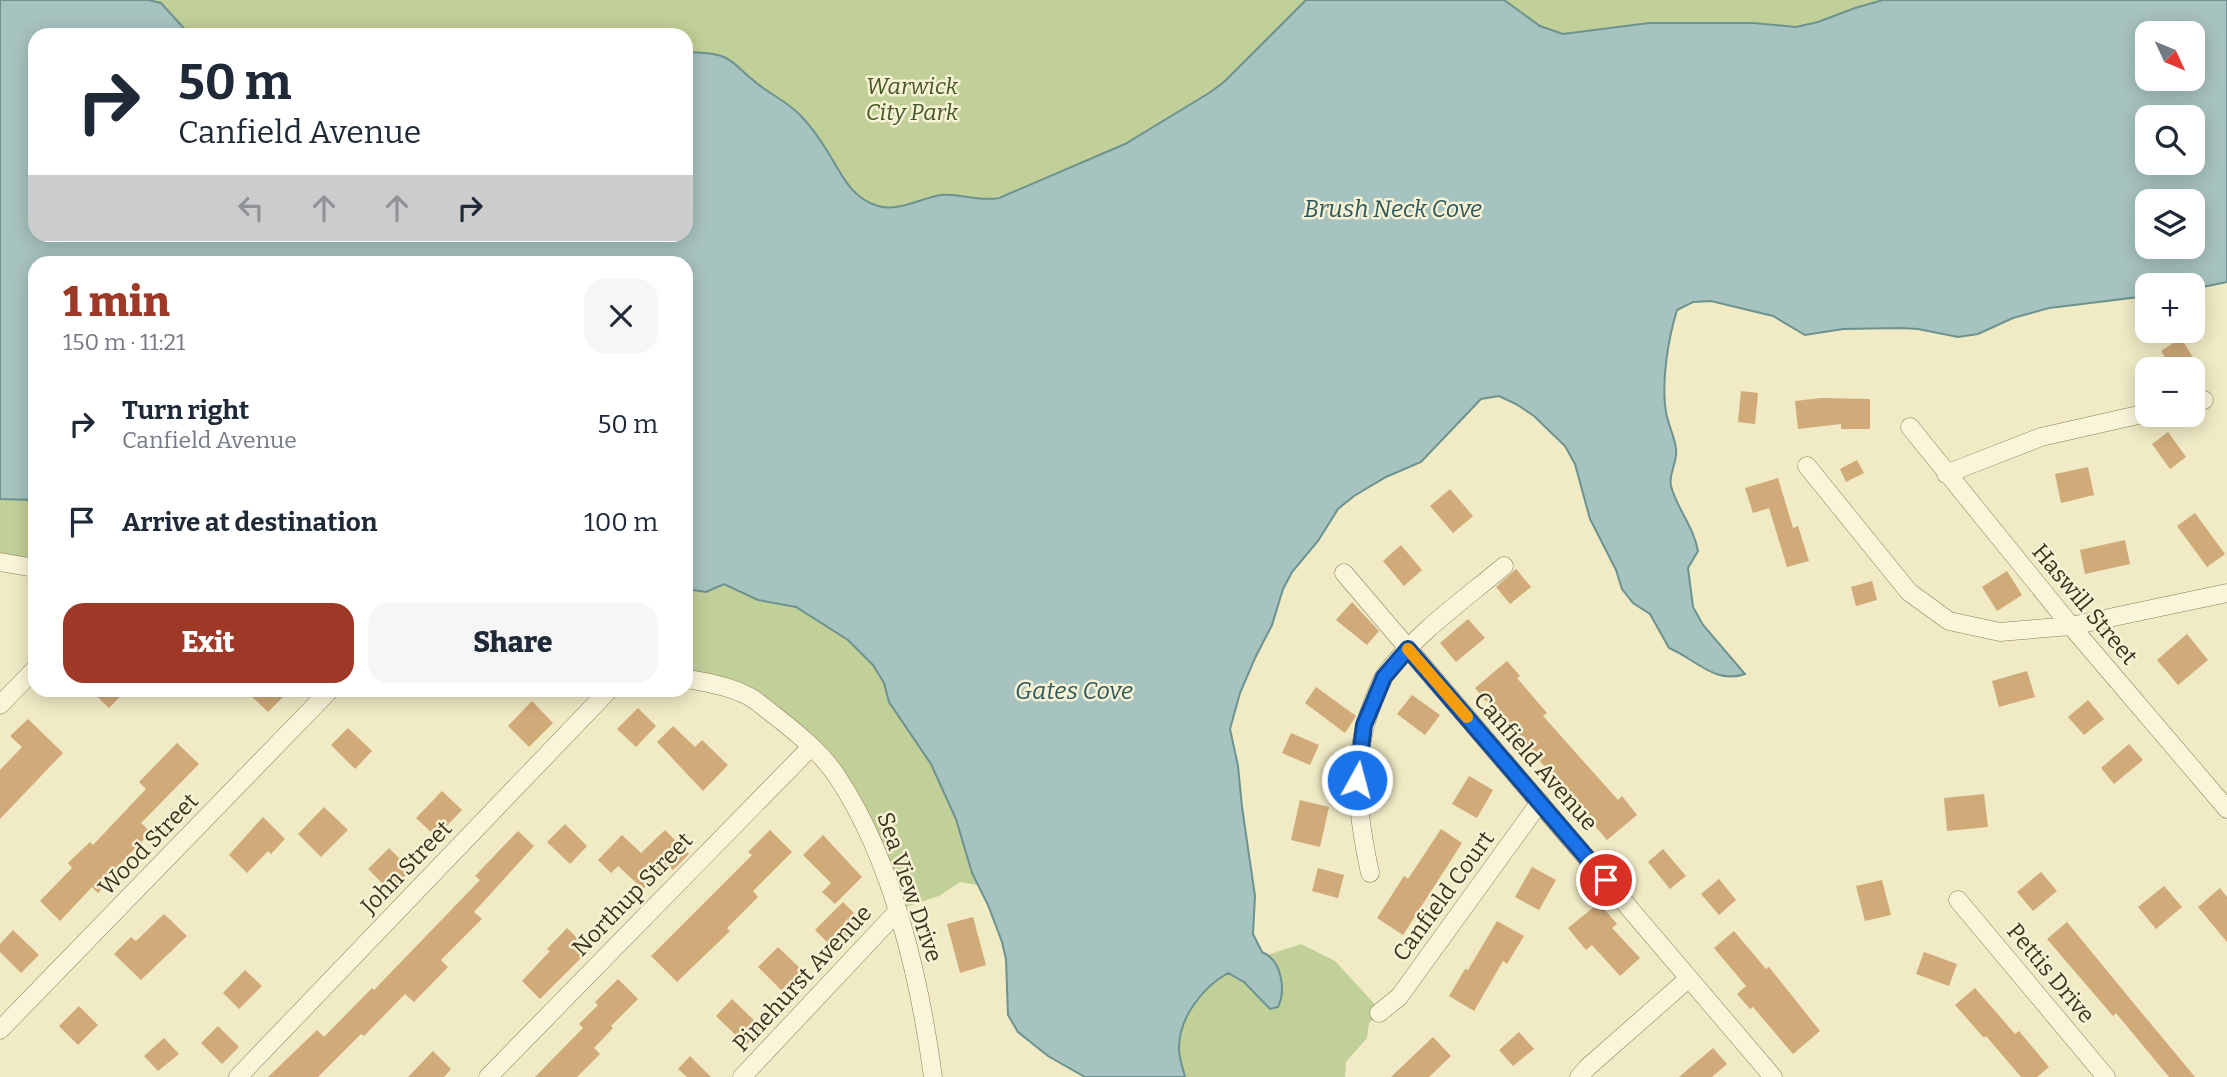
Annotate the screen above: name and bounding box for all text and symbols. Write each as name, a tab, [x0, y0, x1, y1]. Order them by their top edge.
north arrow	[2135, 21, 2205, 91]
map controls	[2135, 21, 2205, 427]
text: 50 m	[178, 53, 291, 112]
icon: right	[63, 56, 154, 147]
park label: Warwick City Park	[866, 72, 959, 126]
button: search	[2135, 105, 2205, 175]
text: Canfield Avenue	[178, 113, 421, 151]
icon: left	[232, 189, 270, 227]
icon: ahead	[305, 189, 343, 227]
icon: ahead	[378, 189, 416, 227]
icon: right	[451, 189, 489, 227]
button: layers	[2135, 189, 2205, 259]
water label: Brush Neck Cove	[1304, 195, 1482, 223]
button: +	[2135, 273, 2205, 343]
text: 1 min	[63, 277, 170, 327]
button: close	[584, 279, 658, 353]
text: 150 m · 11:21	[63, 328, 185, 356]
button: −	[2135, 357, 2205, 427]
text: Turn right	[122, 395, 249, 426]
icon: right	[63, 405, 101, 443]
text: 50 m	[597, 409, 658, 440]
text: Canfield Avenue	[122, 426, 297, 454]
icon: arrive	[63, 503, 101, 541]
text: Arrive at destination	[122, 507, 377, 538]
text: 100 m	[584, 507, 658, 538]
street label: Haswill Street	[2026, 538, 2144, 670]
button: Exit	[63, 603, 354, 683]
button: Share	[368, 603, 658, 683]
water label: Gates Cove	[1015, 677, 1133, 705]
street label: Canfield Avenue	[1468, 686, 1604, 836]
position arrow	[1320, 743, 1394, 817]
street label: Wood Street	[92, 787, 204, 901]
street label: Sea View Drive	[871, 808, 949, 966]
street label: John Street	[354, 814, 457, 920]
street label: Canfield Court	[1386, 825, 1500, 967]
street label: Northup Street	[566, 826, 698, 962]
pin	[1576, 850, 1636, 910]
icon: arrive	[1587, 861, 1625, 899]
street label: Pinehurst Avenue	[727, 899, 877, 1057]
street label: Pettis Drive	[2001, 917, 2101, 1029]

